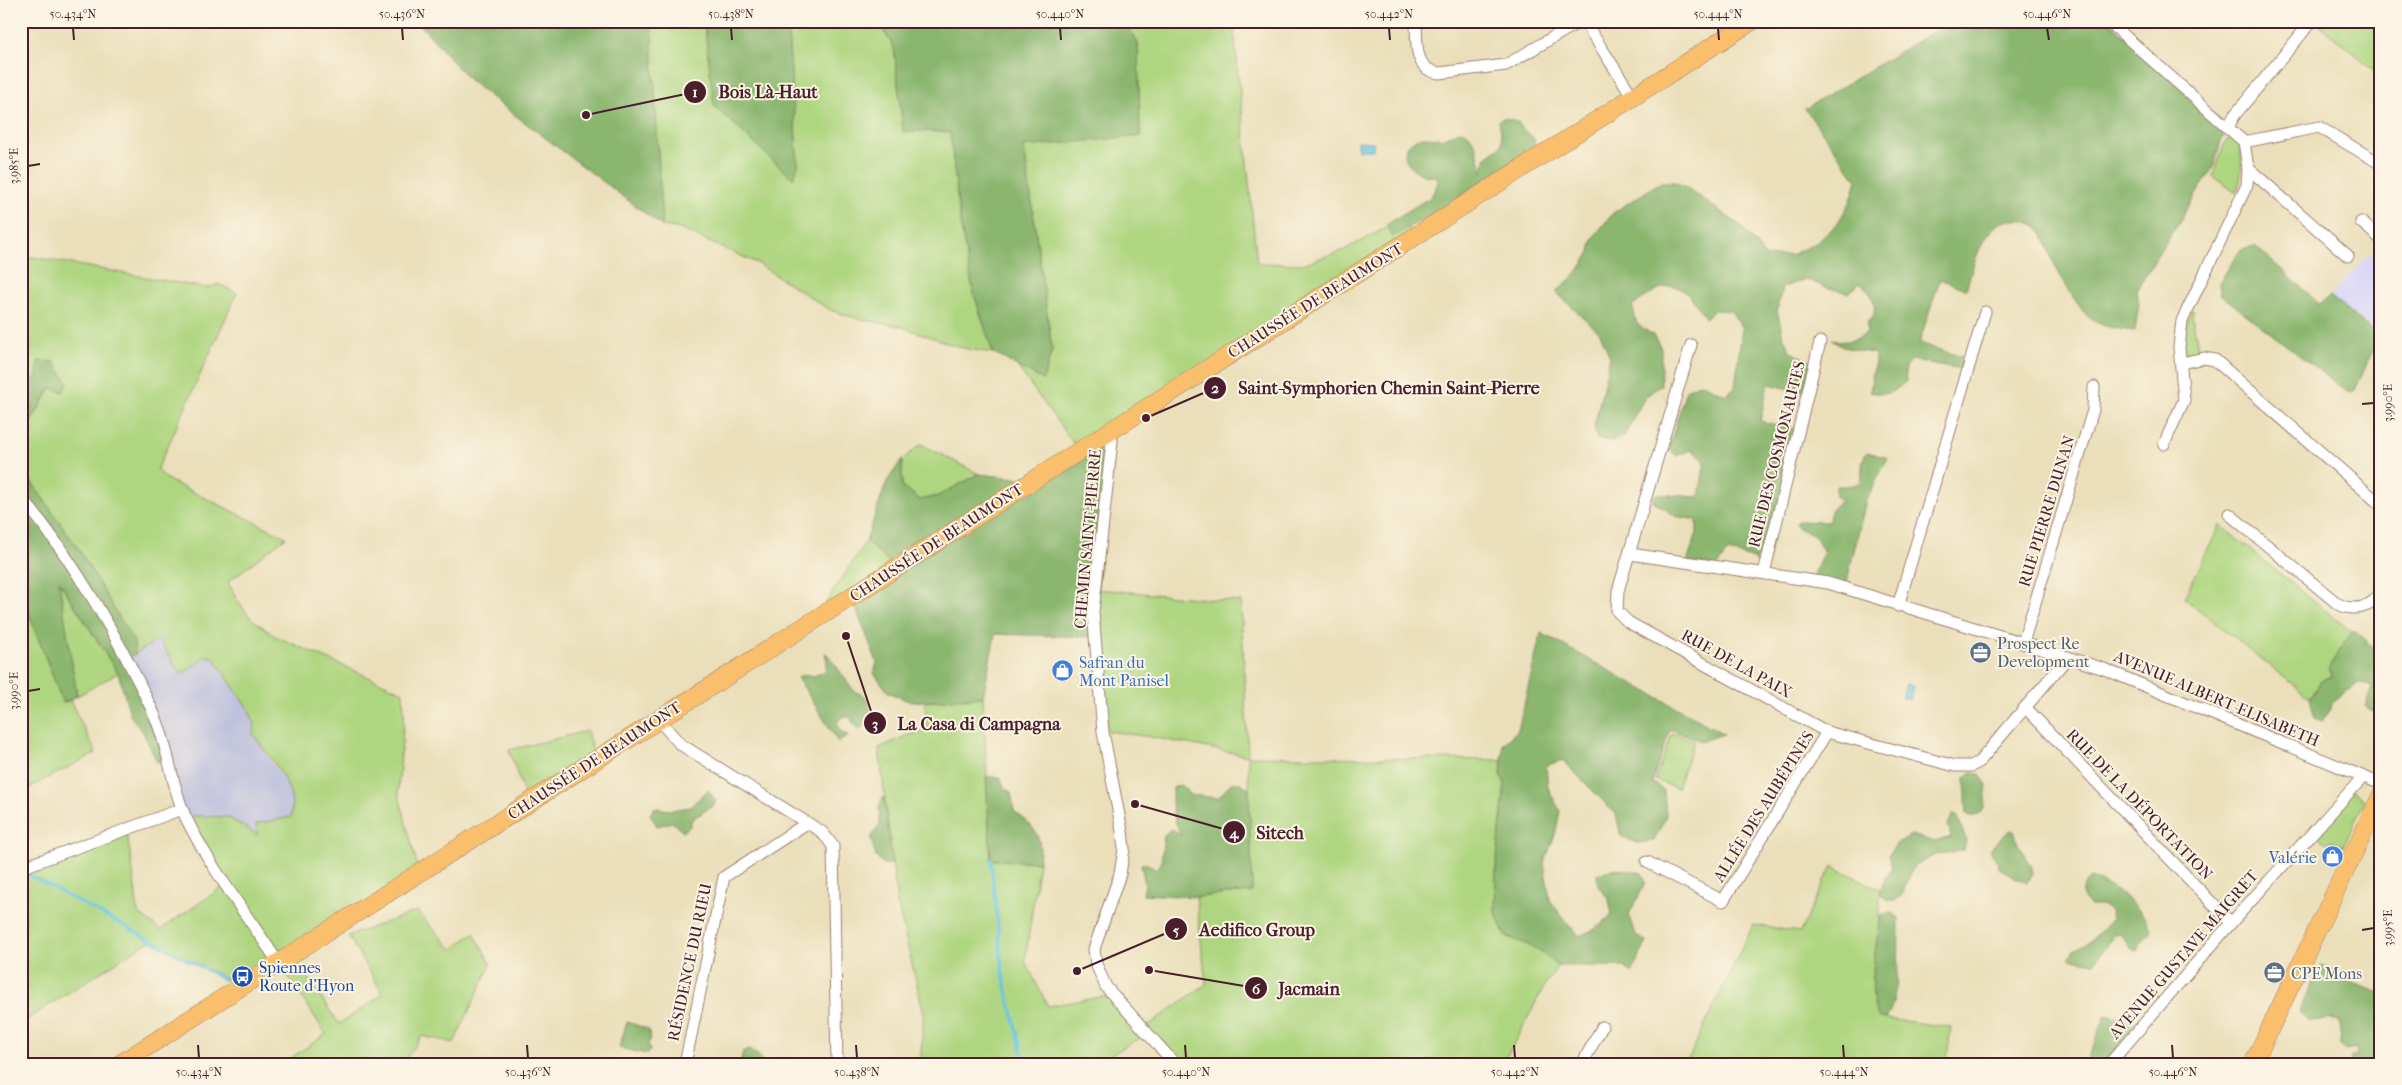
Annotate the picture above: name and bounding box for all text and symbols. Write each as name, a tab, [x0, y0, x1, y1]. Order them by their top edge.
text: 50.434°N	[50, 7, 96, 21]
text: 50.436°N	[379, 7, 425, 21]
text: 50.438°N	[708, 7, 754, 21]
text: 50.440°N	[1036, 7, 1084, 21]
text: 50.442°N	[1365, 7, 1413, 21]
text: 50.444°N	[1693, 7, 1743, 21]
text: 50.446°N	[2023, 7, 2071, 21]
callout: Bois Là-Haut	[683, 75, 827, 108]
text: Bois Là-Haut	[718, 82, 818, 103]
text: 1	[692, 83, 698, 101]
text: 3.985°E	[7, 148, 21, 184]
street label: CHAUSSÉE DE BEAUMONT	[1224, 238, 1406, 362]
street label: RUE DES COSMONAUTES	[1744, 359, 1809, 549]
callout: Saint-Symphorien Chemin Saint-Pierre	[1203, 371, 1549, 404]
text: Saint-Symphorien Chemin Saint-Pierre	[1238, 378, 1540, 399]
text: 2	[1211, 379, 1219, 397]
text: 3.990°E	[2381, 384, 2395, 422]
street label: RUE PIERRE DUNAN	[2014, 433, 2079, 589]
street label: CHEMIN SAINT-PIERRE	[1070, 448, 1105, 630]
street label: CHAUSSÉE DE BEAUMONT	[845, 478, 1027, 606]
street label: RUE DE LA PAIX	[1678, 625, 1796, 702]
place label: Prospect Re Development	[1997, 634, 2090, 671]
office icon: Prospect Re Development	[1969, 640, 1993, 664]
street label: AVENUE ALBERT-ELISABETH	[2110, 646, 2323, 751]
place label: Safran du Mont Panisel	[1079, 653, 1169, 690]
shop icon: Safran du Mont Panisel	[1051, 659, 1075, 683]
text: 3.990°E	[7, 672, 21, 710]
street label: CHAUSSÉE DE BEAUMONT	[503, 696, 685, 824]
callout: La Casa di Campagna	[863, 707, 1071, 740]
text: La Casa di Campagna	[897, 714, 1061, 735]
text: 3	[872, 715, 878, 733]
street label: RUE DE LA DÉPORTATION	[2063, 724, 2217, 884]
street label: ALLÉE DES AUBÉPINES	[1708, 727, 1818, 886]
callout: Sitech	[1221, 816, 1314, 849]
text: Sitech	[1256, 823, 1305, 844]
text: 4	[1229, 824, 1240, 842]
shop icon: Valérie	[2321, 845, 2345, 869]
place label: Valérie	[2268, 848, 2317, 867]
street label: AVENUE GUSTAVE MAIGRET	[2104, 866, 2262, 1043]
street label: RÉSIDENCE DU RIEU	[662, 880, 716, 1043]
text: 3.995°E	[2381, 910, 2395, 946]
callout: Aedifico Group	[1164, 913, 1325, 946]
text: Aedifico Group	[1198, 920, 1315, 941]
text: 5	[1173, 921, 1180, 939]
place label: Spiennes Route d'Hyon	[259, 958, 355, 995]
office icon: CPE Mons	[2263, 961, 2287, 985]
bus stop icon: Spiennes Route d'Hyon	[231, 964, 255, 988]
place label: CPE Mons	[2291, 964, 2362, 983]
callout: Jacmain	[1243, 972, 1350, 1005]
text: Jacmain	[1276, 979, 1340, 1000]
text: 6	[1252, 980, 1261, 998]
text: 50.434°N	[176, 1065, 222, 1079]
text: 50.436°N	[505, 1065, 551, 1079]
text: 50.438°N	[834, 1065, 880, 1079]
text: 50.440°N	[1162, 1065, 1210, 1079]
text: 50.442°N	[1491, 1065, 1539, 1079]
text: 50.444°N	[1819, 1065, 1869, 1079]
text: 50.446°N	[2149, 1065, 2197, 1079]

